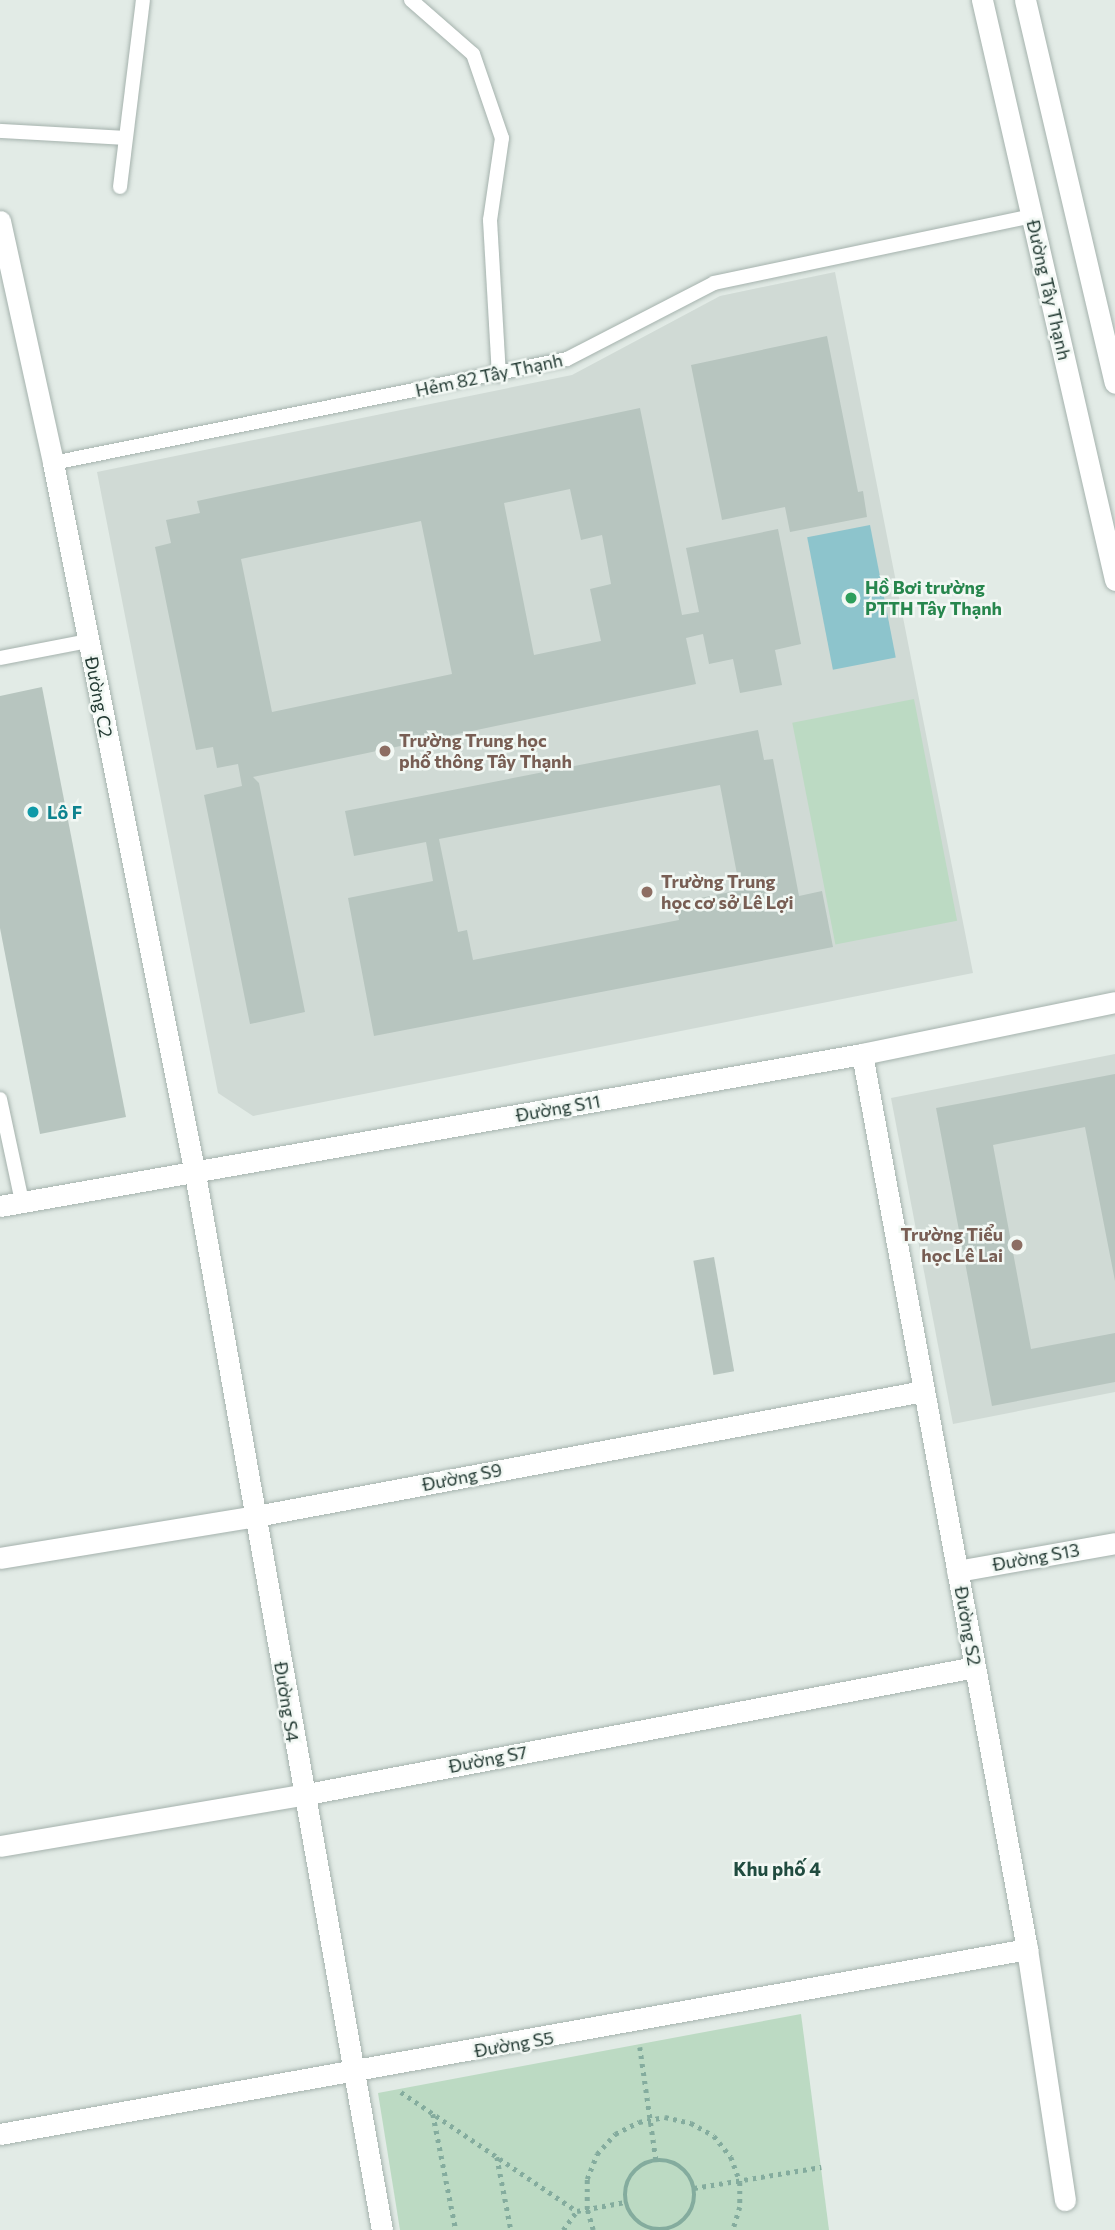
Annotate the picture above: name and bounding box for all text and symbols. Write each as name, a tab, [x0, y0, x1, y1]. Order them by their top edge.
street label: Đường Tây Thạnh	[1022, 218, 1076, 362]
street label: Hẻm 82 Tây Thạnh	[413, 349, 565, 401]
place label: Hồ Bơi trường PTTH Tây Thạnh	[865, 577, 1002, 620]
marker: Hồ Bơi trường PTTH Tây Thạnh	[843, 590, 859, 606]
street label: Đường C2	[81, 655, 117, 739]
place label: Trường Trung học phổ thông Tây Thạnh	[399, 730, 572, 772]
marker: Trường Trung học phổ thông Tây Thạnh	[377, 743, 393, 759]
place label: Lô F	[47, 801, 82, 823]
marker: Lô F	[25, 804, 41, 820]
place label: Trường Trung học cơ sở Lê Lợi	[661, 871, 793, 914]
marker: Trường Trung học cơ sở Lê Lợi	[639, 884, 655, 900]
street label: Đường S11	[514, 1090, 602, 1126]
place label: Trường Tiểu học Lê Lai	[901, 1224, 1003, 1266]
marker: Trường Tiểu học Lê Lai	[1009, 1237, 1025, 1253]
street label: Đường S9	[420, 1459, 504, 1495]
street label: Đường S13	[991, 1539, 1081, 1575]
street label: Đường S2	[950, 1585, 986, 1667]
street label: Đường S4	[270, 1660, 304, 1744]
street label: Đường S7	[447, 1741, 529, 1777]
district label: Khu phố 4	[733, 1858, 821, 1880]
street label: Đường S5	[473, 2026, 555, 2062]

